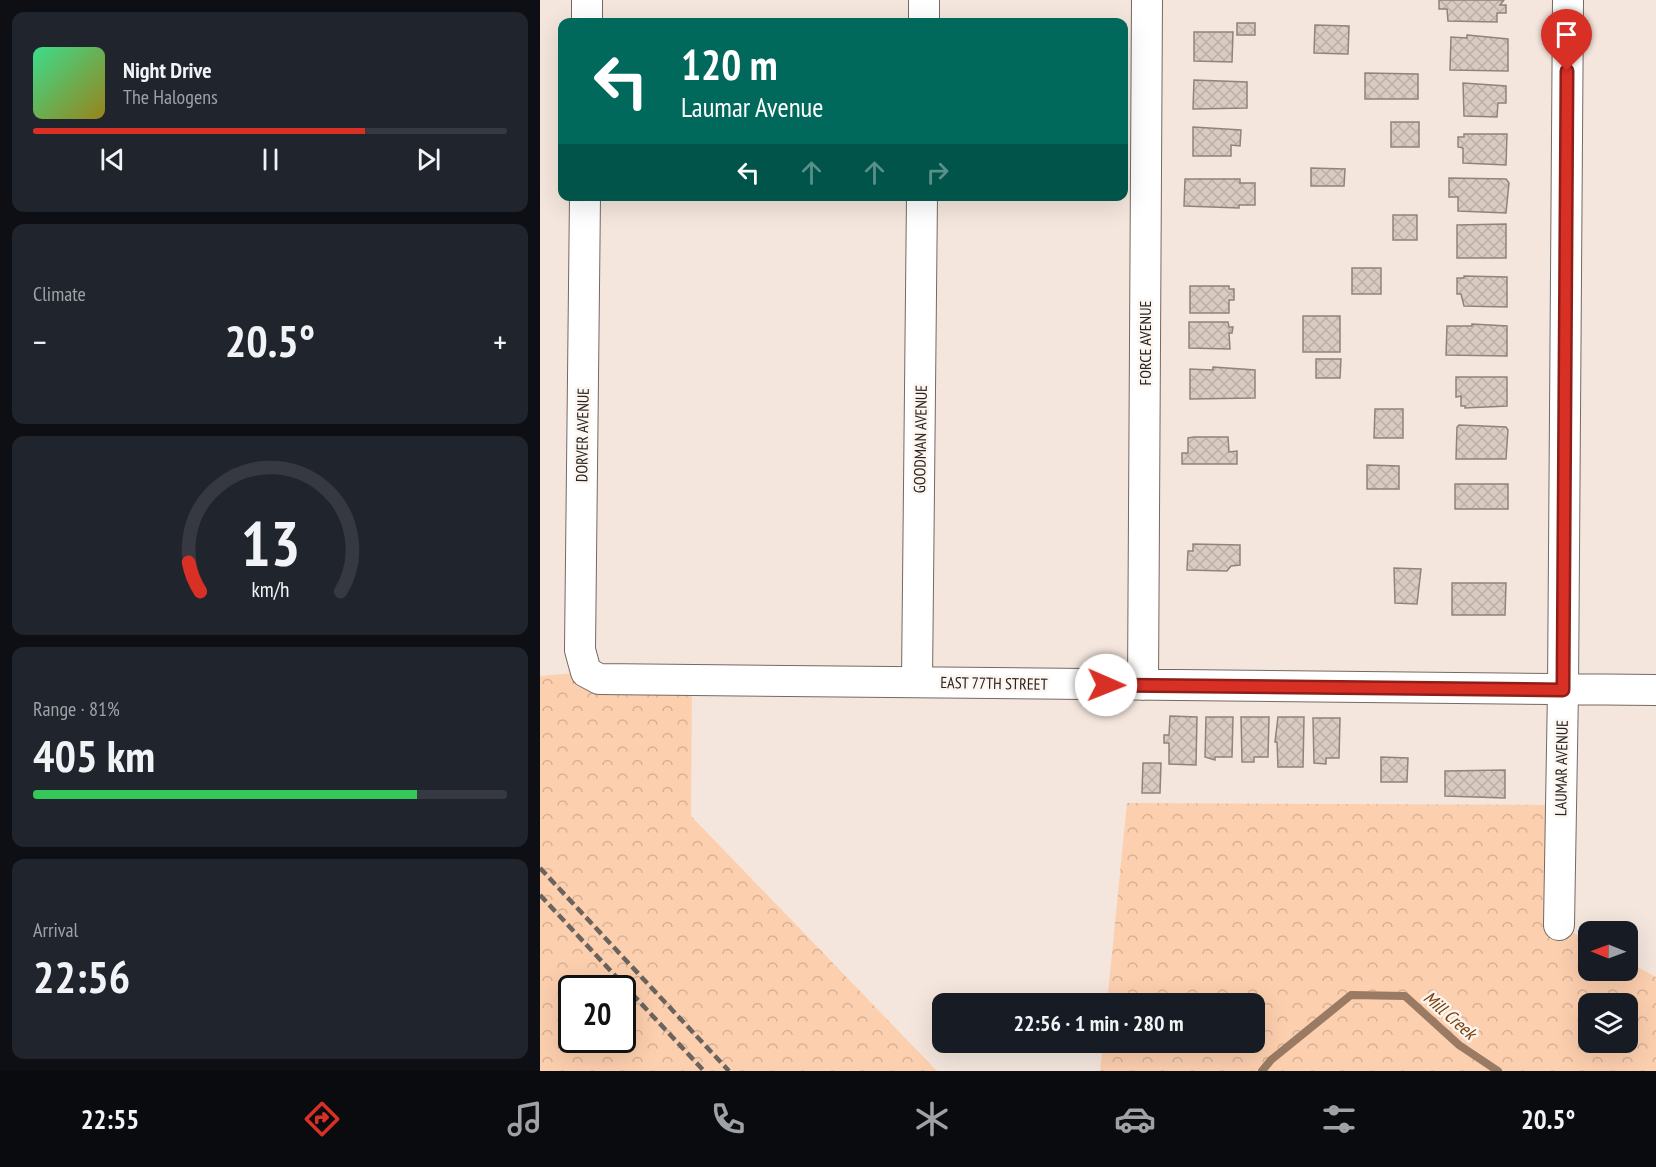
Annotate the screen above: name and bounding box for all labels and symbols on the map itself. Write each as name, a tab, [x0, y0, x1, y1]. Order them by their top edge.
pin	[1541, 9, 1592, 71]
street label: FORCE AVENUE	[1135, 300, 1155, 385]
street label: GOODMAN AVENUE	[909, 385, 931, 493]
street label: DORVER AVENUE	[571, 388, 593, 482]
position arrow	[1074, 653, 1138, 717]
street label: EAST 77TH STREET	[940, 672, 1048, 694]
street label: LAUMAR AVENUE	[1550, 720, 1572, 816]
north arrow	[1578, 921, 1638, 981]
speed limit sign: 20	[558, 975, 636, 1053]
water label: Mill Creek	[1419, 986, 1483, 1045]

